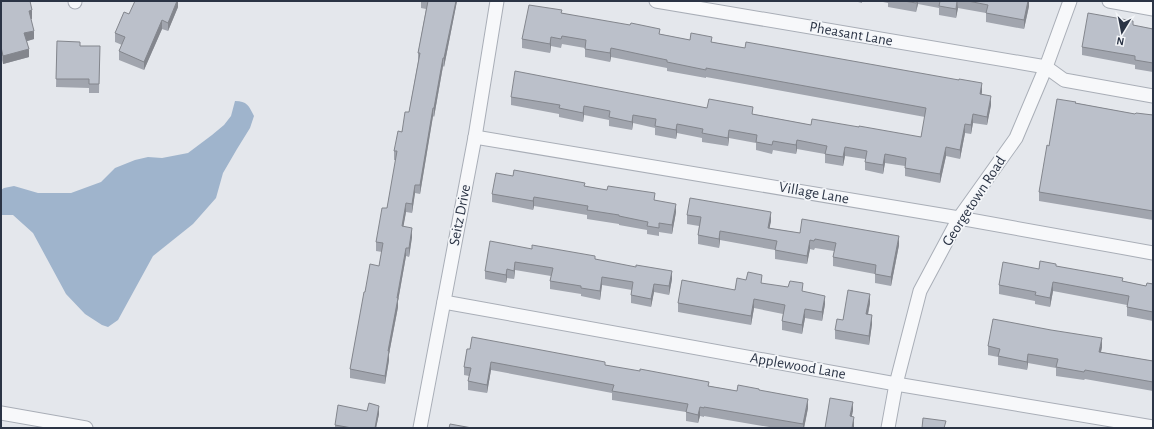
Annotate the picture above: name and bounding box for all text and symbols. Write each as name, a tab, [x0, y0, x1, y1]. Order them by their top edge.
north arrow	[1102, 12, 1142, 52]
street label: Pheasant Lane	[808, 19, 894, 49]
text: N	[1116, 35, 1125, 47]
street label: Georgetown Road	[939, 153, 1009, 249]
street label: Village Lane	[778, 179, 850, 207]
street label: Seitz Drive	[447, 183, 473, 247]
street label: Applewood Lane	[749, 350, 847, 382]

